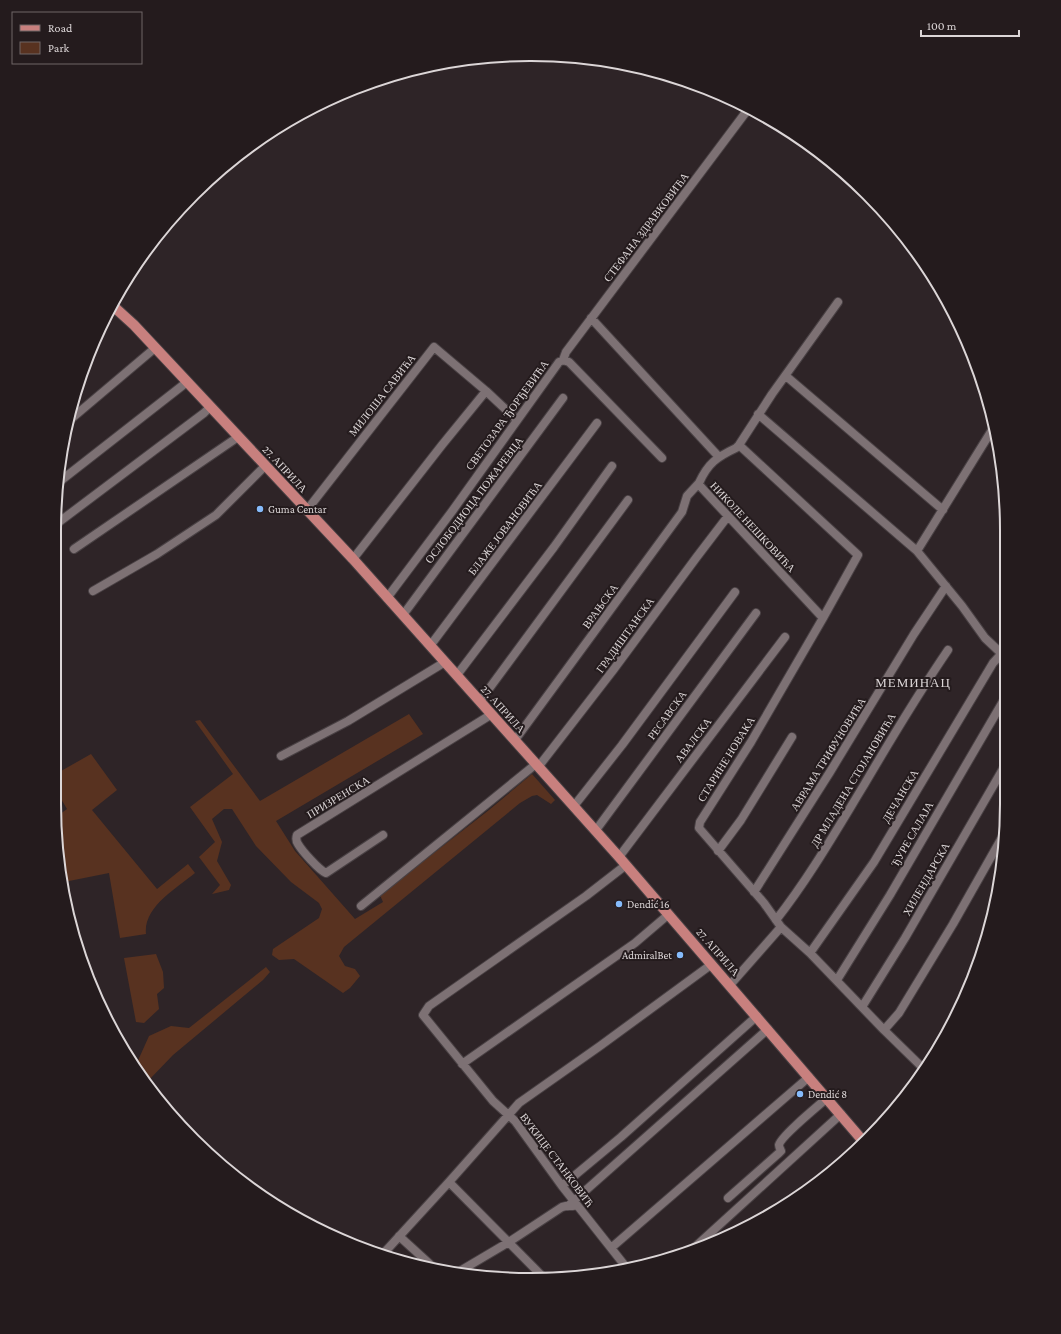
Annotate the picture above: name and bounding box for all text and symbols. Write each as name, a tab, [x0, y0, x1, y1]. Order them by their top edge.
legend	[12, 12, 142, 64]
scale bar	[921, 12, 1019, 38]
text: 100 m	[927, 19, 957, 33]
text: Road	[48, 21, 73, 35]
text: Park	[48, 41, 70, 55]
street label: СТЕФАНА ЗДРАВКОВИЋА	[601, 170, 691, 284]
street label: МИЛОША САВИЋА	[346, 352, 418, 438]
street label: СВЕТОЗАРА ЂОРЂЕВИЋА	[463, 358, 551, 472]
street label: ОСЛОБОДИОЦА ПОЖАРЕВЦА	[423, 434, 525, 566]
street label: 27. АПРИЛА	[260, 443, 310, 495]
street label: БЛАЖЕ ЈОВАНОВИЋА	[466, 479, 544, 577]
street label: НИКОЛЕ НЕШКОВИЋА	[708, 479, 798, 575]
place label: Guma Centar	[268, 503, 327, 515]
marker: Guma Centar	[255, 504, 265, 514]
street label: ВРАЊСКА	[580, 581, 620, 631]
street label: ГРАДИШТАНСКА	[594, 595, 656, 675]
district label: МЕМИНАЦ	[875, 675, 951, 690]
street label: 27. АПРИЛА	[479, 683, 527, 735]
street label: РЕСАВСКА	[645, 688, 689, 742]
street label: АВРАМА ТРИФУНОВИЋА	[788, 695, 868, 813]
street label: ДР МЛАДЕНА СТОЈАНОВИЋА	[808, 711, 898, 849]
street label: СТАРИНЕ НОВАКА	[695, 714, 757, 804]
street label: АВАЛСКА	[672, 715, 714, 765]
street label: ДЕЧАНСКА	[879, 767, 921, 825]
street label: ПРИЗРЕНСКА	[305, 774, 372, 820]
street label: ЂУРЕ САЛАЈА	[888, 799, 936, 869]
street label: ХИЛЕНДАРСКА	[900, 840, 952, 918]
place label: Dendić 16	[627, 898, 670, 910]
marker: Dendić 16	[614, 899, 624, 909]
street label: 27. АПРИЛА	[694, 926, 742, 978]
place label: AdmiralBet	[622, 949, 672, 961]
marker: AdmiralBet	[675, 950, 685, 960]
place label: Dendić 8	[808, 1088, 847, 1100]
marker: Dendić 8	[795, 1089, 805, 1099]
street label: ВУКИЦЕ СТАНКОВИЋ	[518, 1111, 596, 1209]

